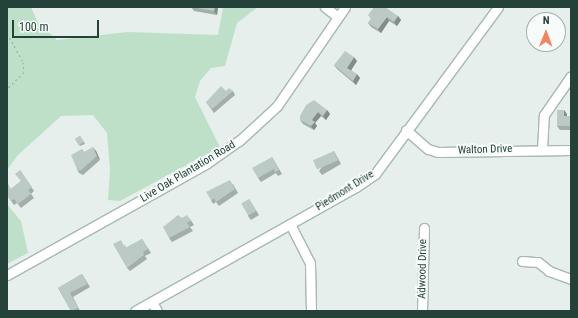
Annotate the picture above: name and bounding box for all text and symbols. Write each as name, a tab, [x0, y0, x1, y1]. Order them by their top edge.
scale bar	[14, 12, 101, 38]
north arrow	[526, 12, 566, 52]
text: N	[543, 14, 550, 27]
text: 100 m	[19, 20, 49, 34]
street label: Live Oak Plantation Road	[138, 138, 238, 206]
street label: Walton Drive	[458, 142, 512, 158]
street label: Piedmont Drive	[313, 168, 377, 214]
street label: Adwood Drive	[416, 239, 430, 299]

